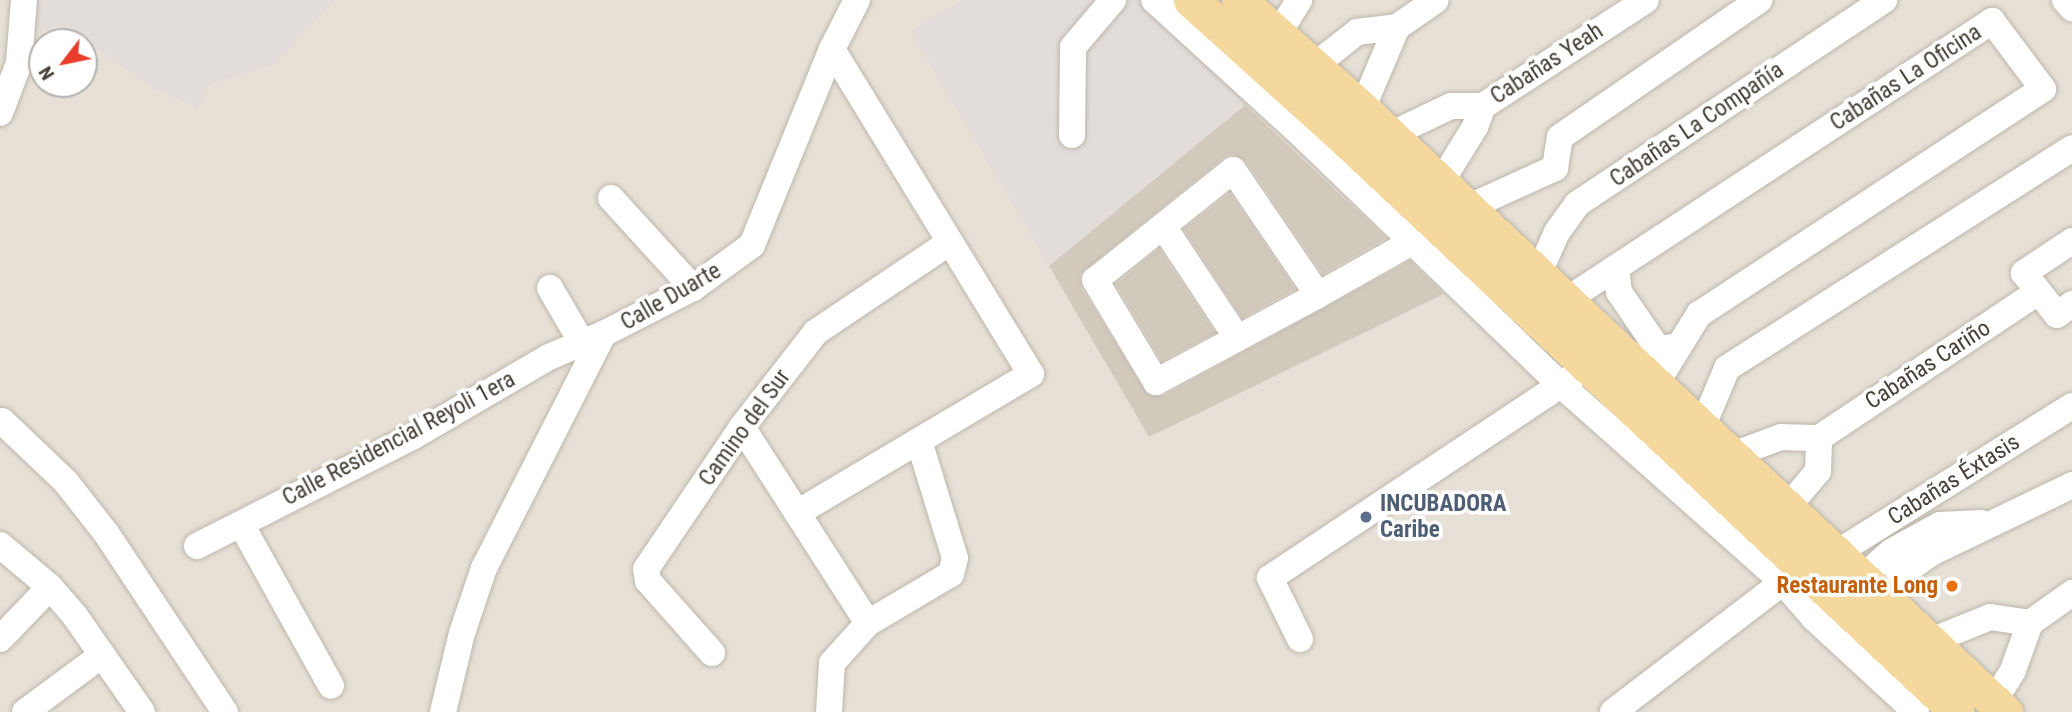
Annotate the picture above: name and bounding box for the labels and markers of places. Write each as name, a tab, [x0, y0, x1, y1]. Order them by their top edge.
place label: INCUBADORA Caribe	[1380, 490, 1506, 544]
marker: INCUBADORA Caribe	[1358, 509, 1374, 525]
place label: Restaurante Long	[1776, 572, 1938, 600]
marker: Restaurante Long	[1944, 578, 1960, 594]

